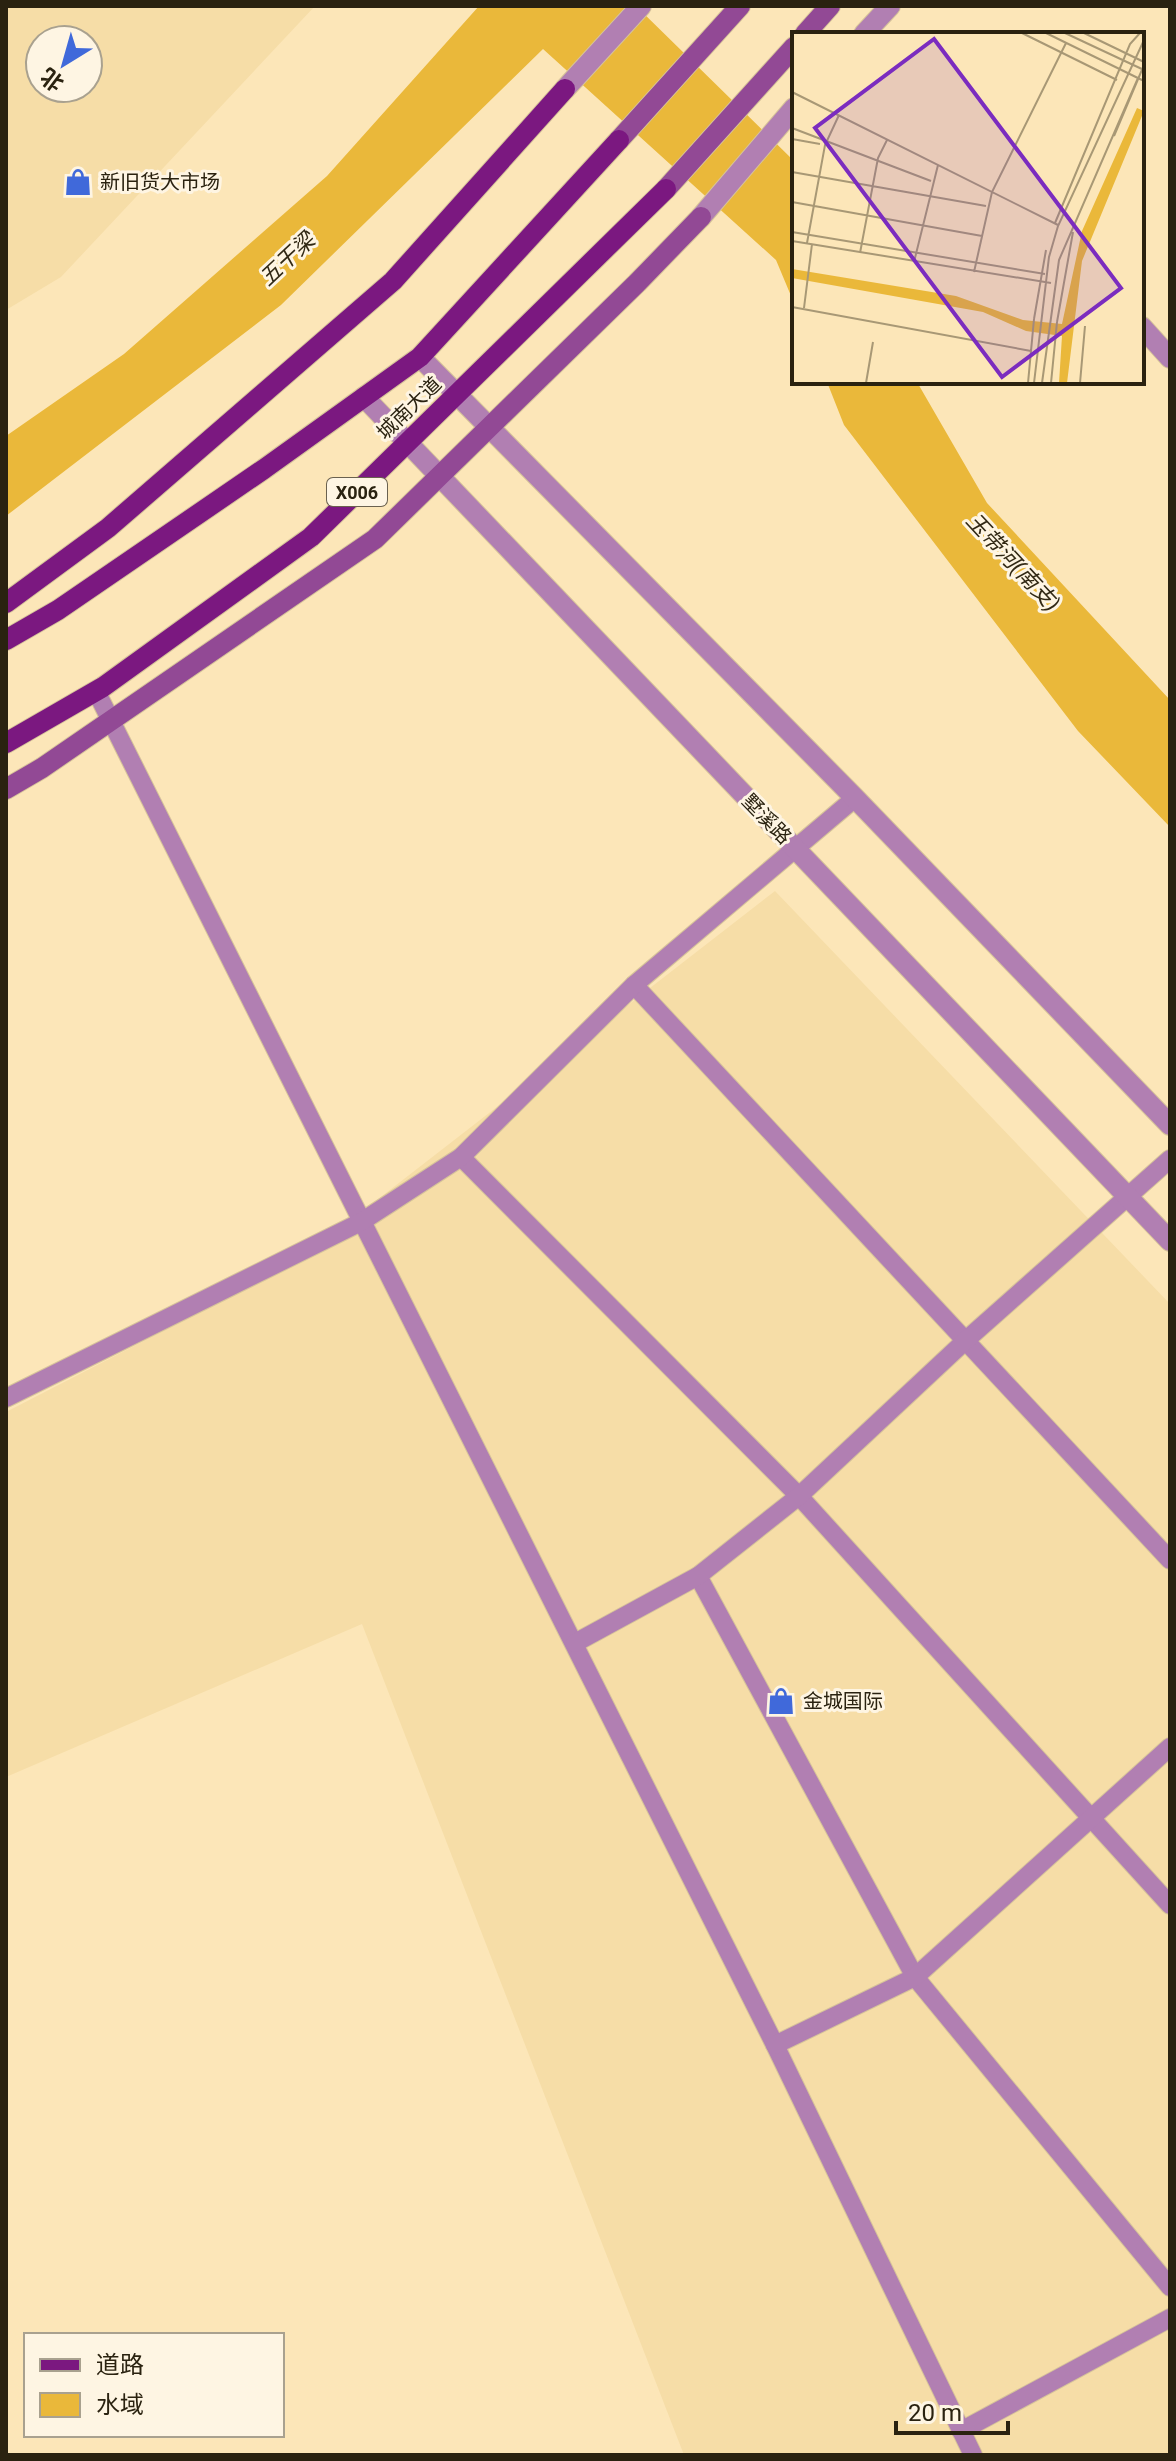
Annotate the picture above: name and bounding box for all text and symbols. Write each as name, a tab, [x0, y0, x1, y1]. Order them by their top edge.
north arrow	[24, 24, 104, 104]
inset map	[792, 32, 1144, 384]
text: 北	[36, 63, 69, 96]
shop icon: 新旧货大市场	[63, 167, 93, 197]
place label: 新旧货大市场	[100, 170, 220, 194]
water label: 五干梁	[254, 226, 321, 291]
street label: 城南大道	[372, 372, 446, 444]
road number: X006	[327, 478, 387, 506]
water label: 玉带河(南支)	[961, 508, 1065, 617]
street label: 墅溪路	[738, 789, 796, 849]
shop icon: 金城国际	[766, 1686, 796, 1716]
place label: 金城国际	[803, 1689, 883, 1713]
legend	[24, 2333, 284, 2437]
text: 道路	[96, 2351, 144, 2379]
scale bar	[896, 2385, 1008, 2435]
text: 水域	[96, 2391, 144, 2419]
text: 20 m	[908, 2399, 962, 2427]

